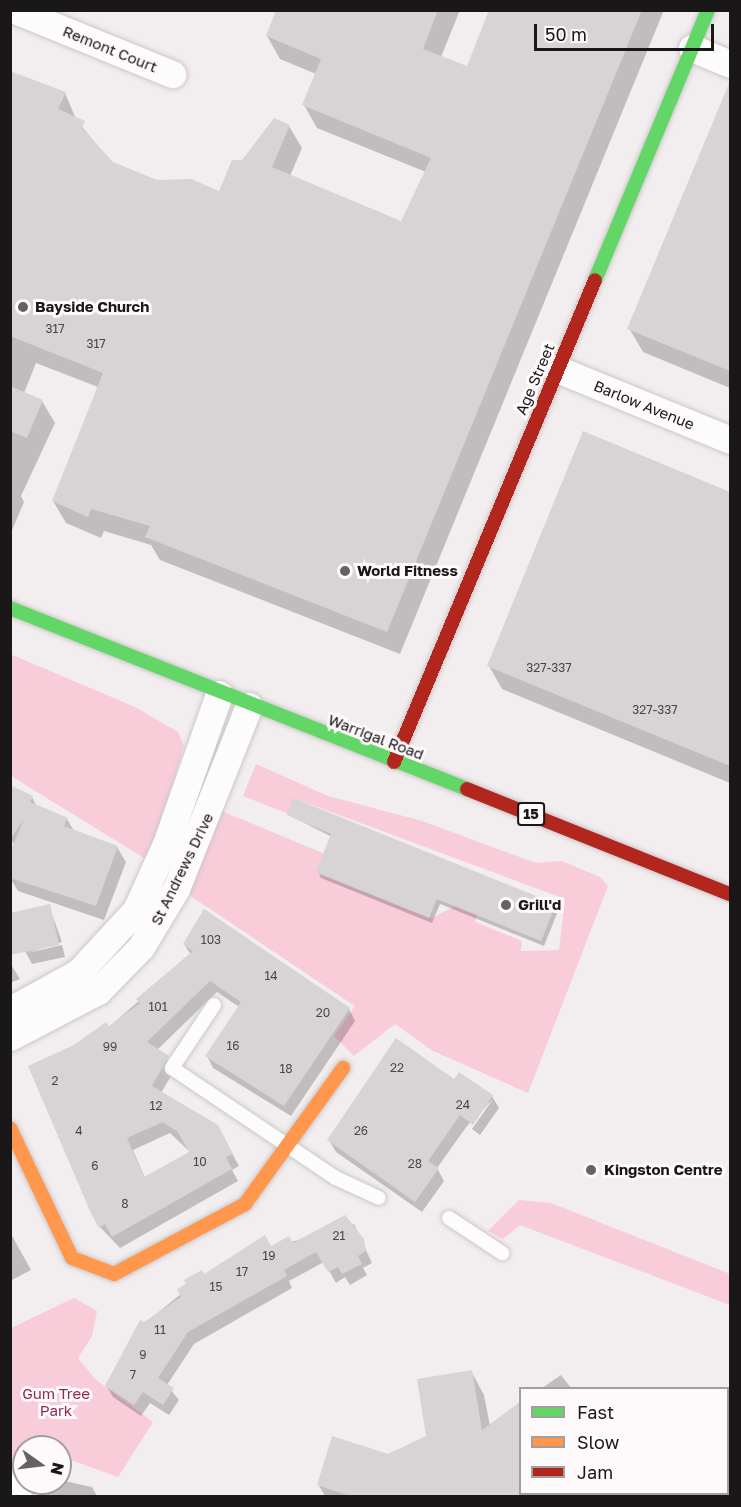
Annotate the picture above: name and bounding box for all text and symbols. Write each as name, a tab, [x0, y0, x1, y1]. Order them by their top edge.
scale bar	[537, 12, 717, 50]
street label: Remont Court	[60, 22, 160, 76]
text: 50 m	[545, 23, 587, 45]
place label: Bayside Church	[35, 298, 149, 316]
marker: Bayside Church	[16, 300, 30, 314]
house number: 317	[45, 322, 65, 336]
house number: 317	[86, 337, 106, 351]
street label: Age Street	[512, 341, 558, 417]
street label: Barlow Avenue	[591, 377, 697, 433]
place label: World Fitness	[357, 562, 458, 580]
marker: World Fitness	[338, 564, 352, 578]
house number: 327-337	[526, 661, 572, 675]
house number: 327-337	[632, 703, 678, 717]
street label: Warrigal Road	[326, 711, 426, 763]
road number: 15	[516, 803, 546, 825]
street label: St Andrews Drive	[147, 810, 217, 928]
place label: Grill'd	[518, 896, 561, 914]
marker: Grill'd	[499, 898, 513, 912]
house number: 103	[201, 933, 221, 947]
house number: 14	[264, 969, 278, 983]
house number: 101	[148, 1000, 168, 1014]
house number: 20	[316, 1006, 330, 1020]
house number: 16	[226, 1039, 240, 1053]
house number: 99	[103, 1040, 117, 1054]
house number: 22	[390, 1061, 404, 1075]
house number: 18	[279, 1062, 293, 1076]
house number: 2	[52, 1074, 58, 1088]
house number: 24	[456, 1098, 470, 1112]
house number: 12	[150, 1099, 162, 1113]
house number: 4	[75, 1124, 83, 1138]
house number: 26	[354, 1124, 368, 1138]
house number: 10	[193, 1155, 207, 1169]
house number: 28	[408, 1157, 422, 1171]
house number: 6	[91, 1159, 99, 1173]
marker: Kingston Centre	[582, 1161, 600, 1179]
place label: Kingston Centre	[604, 1161, 722, 1179]
house number: 8	[121, 1197, 129, 1211]
house number: 21	[333, 1229, 345, 1243]
house number: 19	[262, 1249, 276, 1263]
house number: 17	[236, 1265, 248, 1279]
house number: 15	[210, 1280, 222, 1294]
house number: 11	[154, 1323, 166, 1337]
house number: 9	[139, 1348, 147, 1362]
house number: 7	[130, 1368, 136, 1382]
park label: Gum Tree Park	[22, 1384, 90, 1419]
legend	[519, 1387, 729, 1495]
text: Fast	[577, 1401, 614, 1423]
text: Slow	[577, 1431, 619, 1453]
north arrow	[12, 1435, 72, 1495]
text: N	[46, 1461, 69, 1477]
text: Jam	[577, 1461, 613, 1483]

